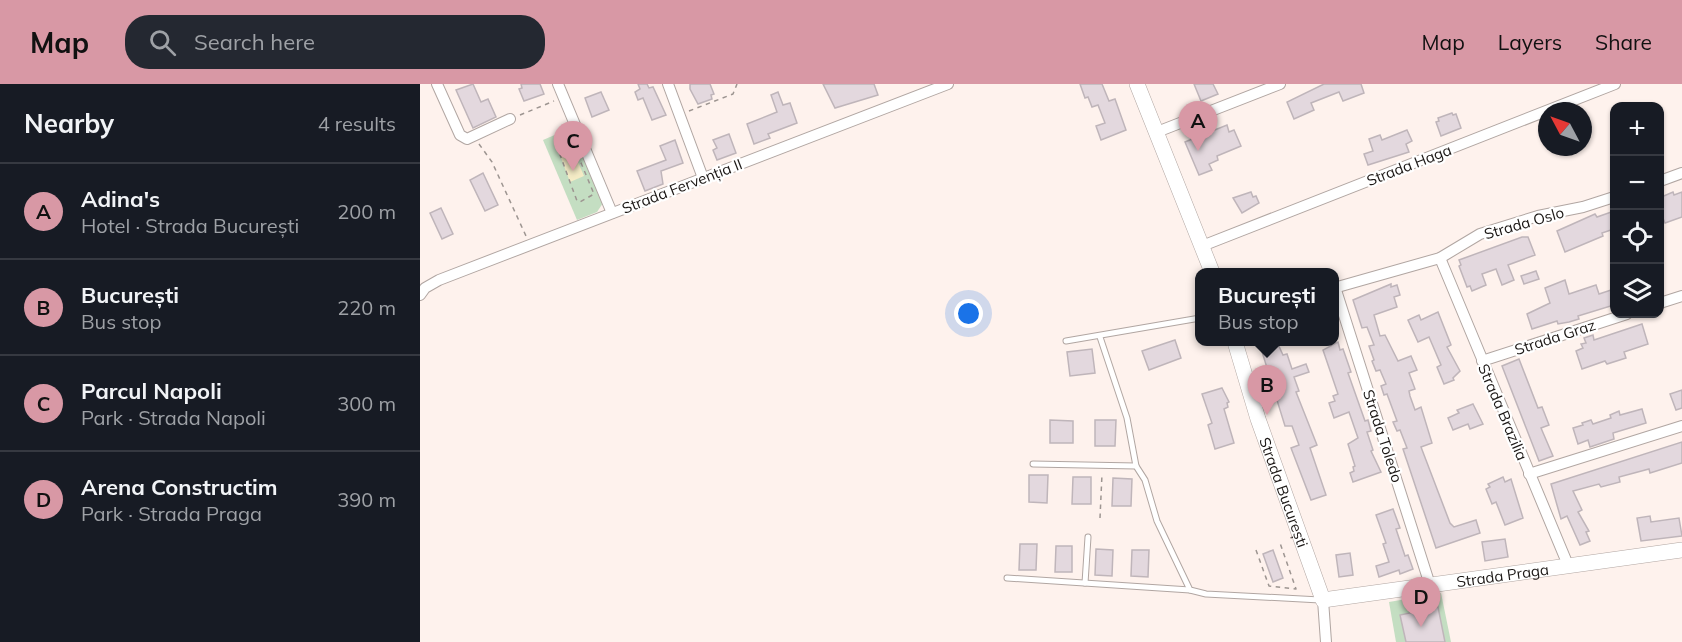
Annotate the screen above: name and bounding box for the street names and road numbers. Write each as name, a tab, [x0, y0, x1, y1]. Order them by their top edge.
street label: Strada Haga	[1364, 140, 1454, 190]
street label: Strada Fervenția II	[619, 154, 745, 218]
street label: Strada Oslo	[1482, 203, 1566, 243]
street label: Strada Graz	[1512, 315, 1598, 359]
street label: Strada Brazilia	[1474, 361, 1532, 463]
street label: Strada Toledo	[1359, 387, 1407, 485]
street label: Strada București	[1256, 434, 1313, 550]
street label: Strada Praga	[1455, 559, 1550, 591]

